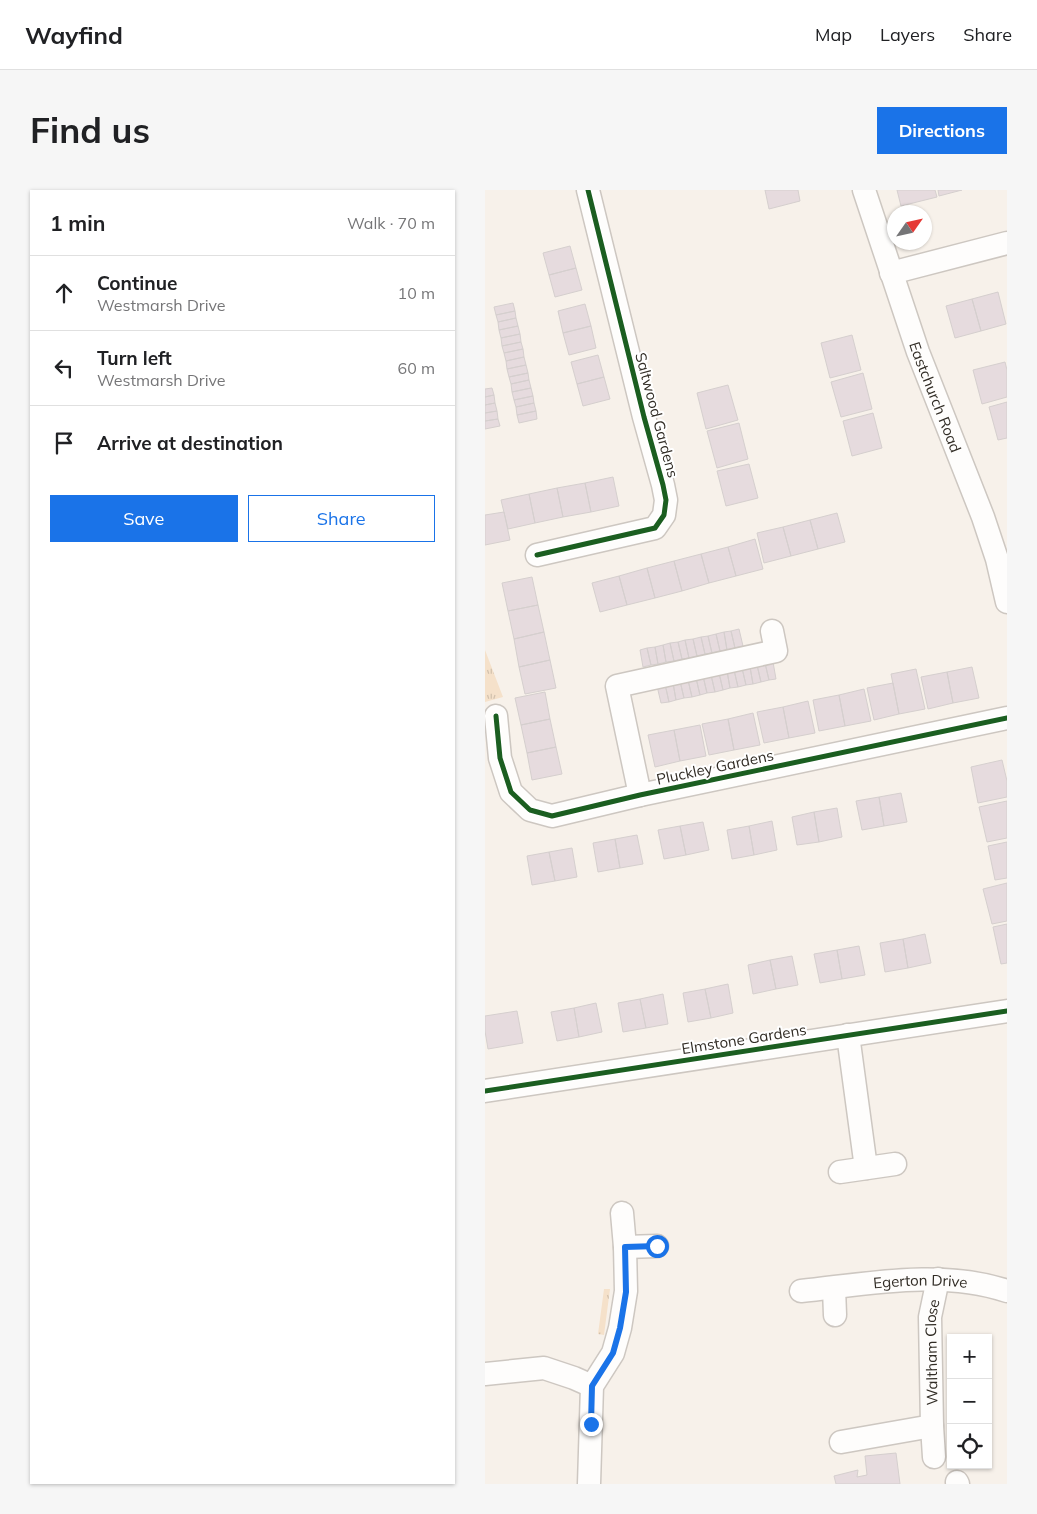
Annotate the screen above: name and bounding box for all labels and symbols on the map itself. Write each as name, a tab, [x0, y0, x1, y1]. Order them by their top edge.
north arrow	[887, 205, 932, 250]
street label: Eastchurch Road	[906, 339, 966, 455]
street label: Saltwood Gardens	[631, 350, 683, 480]
street label: Pluckley Gardens	[655, 745, 775, 789]
street label: Elmstone Gardens	[680, 1020, 808, 1058]
route start	[646, 1235, 669, 1258]
street label: Egerton Drive	[872, 1270, 969, 1292]
street label: Waltham Close	[920, 1297, 943, 1406]
route end	[580, 1413, 603, 1436]

